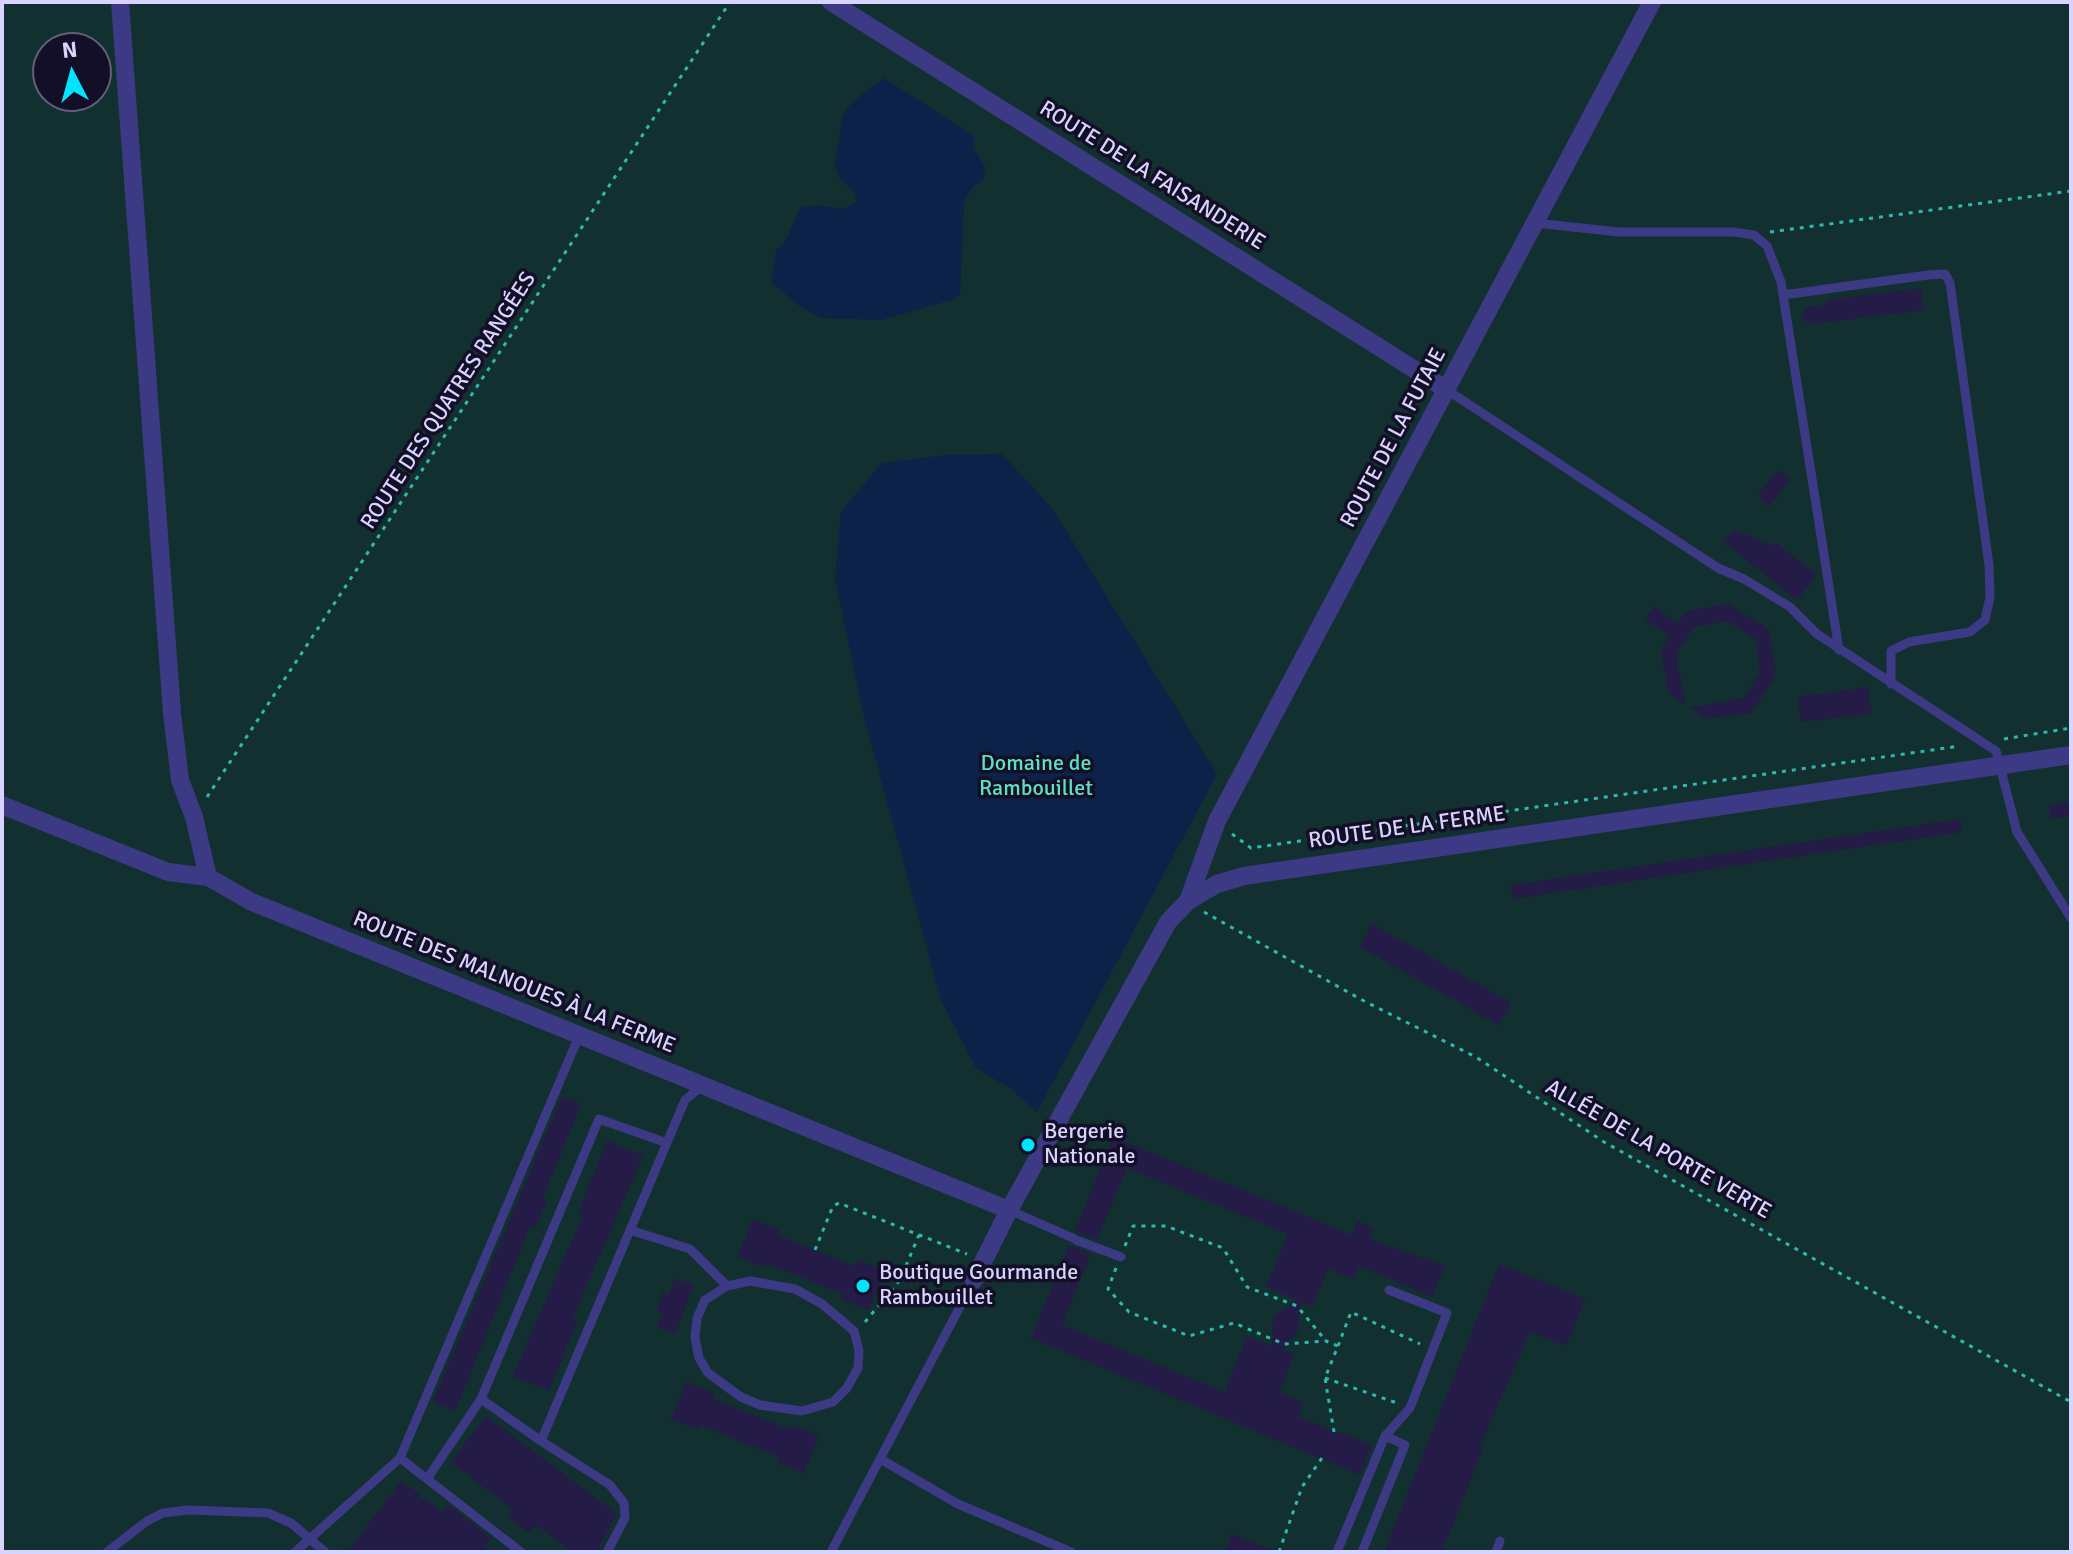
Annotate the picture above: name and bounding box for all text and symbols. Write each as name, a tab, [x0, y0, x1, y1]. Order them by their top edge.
north arrow	[32, 32, 112, 112]
text: N	[61, 35, 79, 64]
street label: ROUTE DE LA FAISANDERIE	[1034, 96, 1270, 256]
street label: ROUTE DES QUATRES RANGÉES	[356, 268, 542, 534]
street label: ROUTE DE LA FUTAIE	[1336, 344, 1452, 532]
park label: Domaine de Rambouillet	[979, 751, 1093, 802]
street label: ROUTE DE LA FERME	[1307, 801, 1507, 855]
street label: ROUTE DES MALNOUES À LA FERME	[349, 906, 679, 1060]
street label: ALLÉE DE LA PORTE VERTE	[1540, 1075, 1776, 1225]
place label: Bergerie Nationale	[1044, 1119, 1136, 1170]
marker: Bergerie Nationale	[1019, 1136, 1037, 1154]
place label: Boutique Gourmande Rambouillet	[879, 1260, 1078, 1312]
marker: Boutique Gourmande Rambouillet	[854, 1277, 872, 1295]

